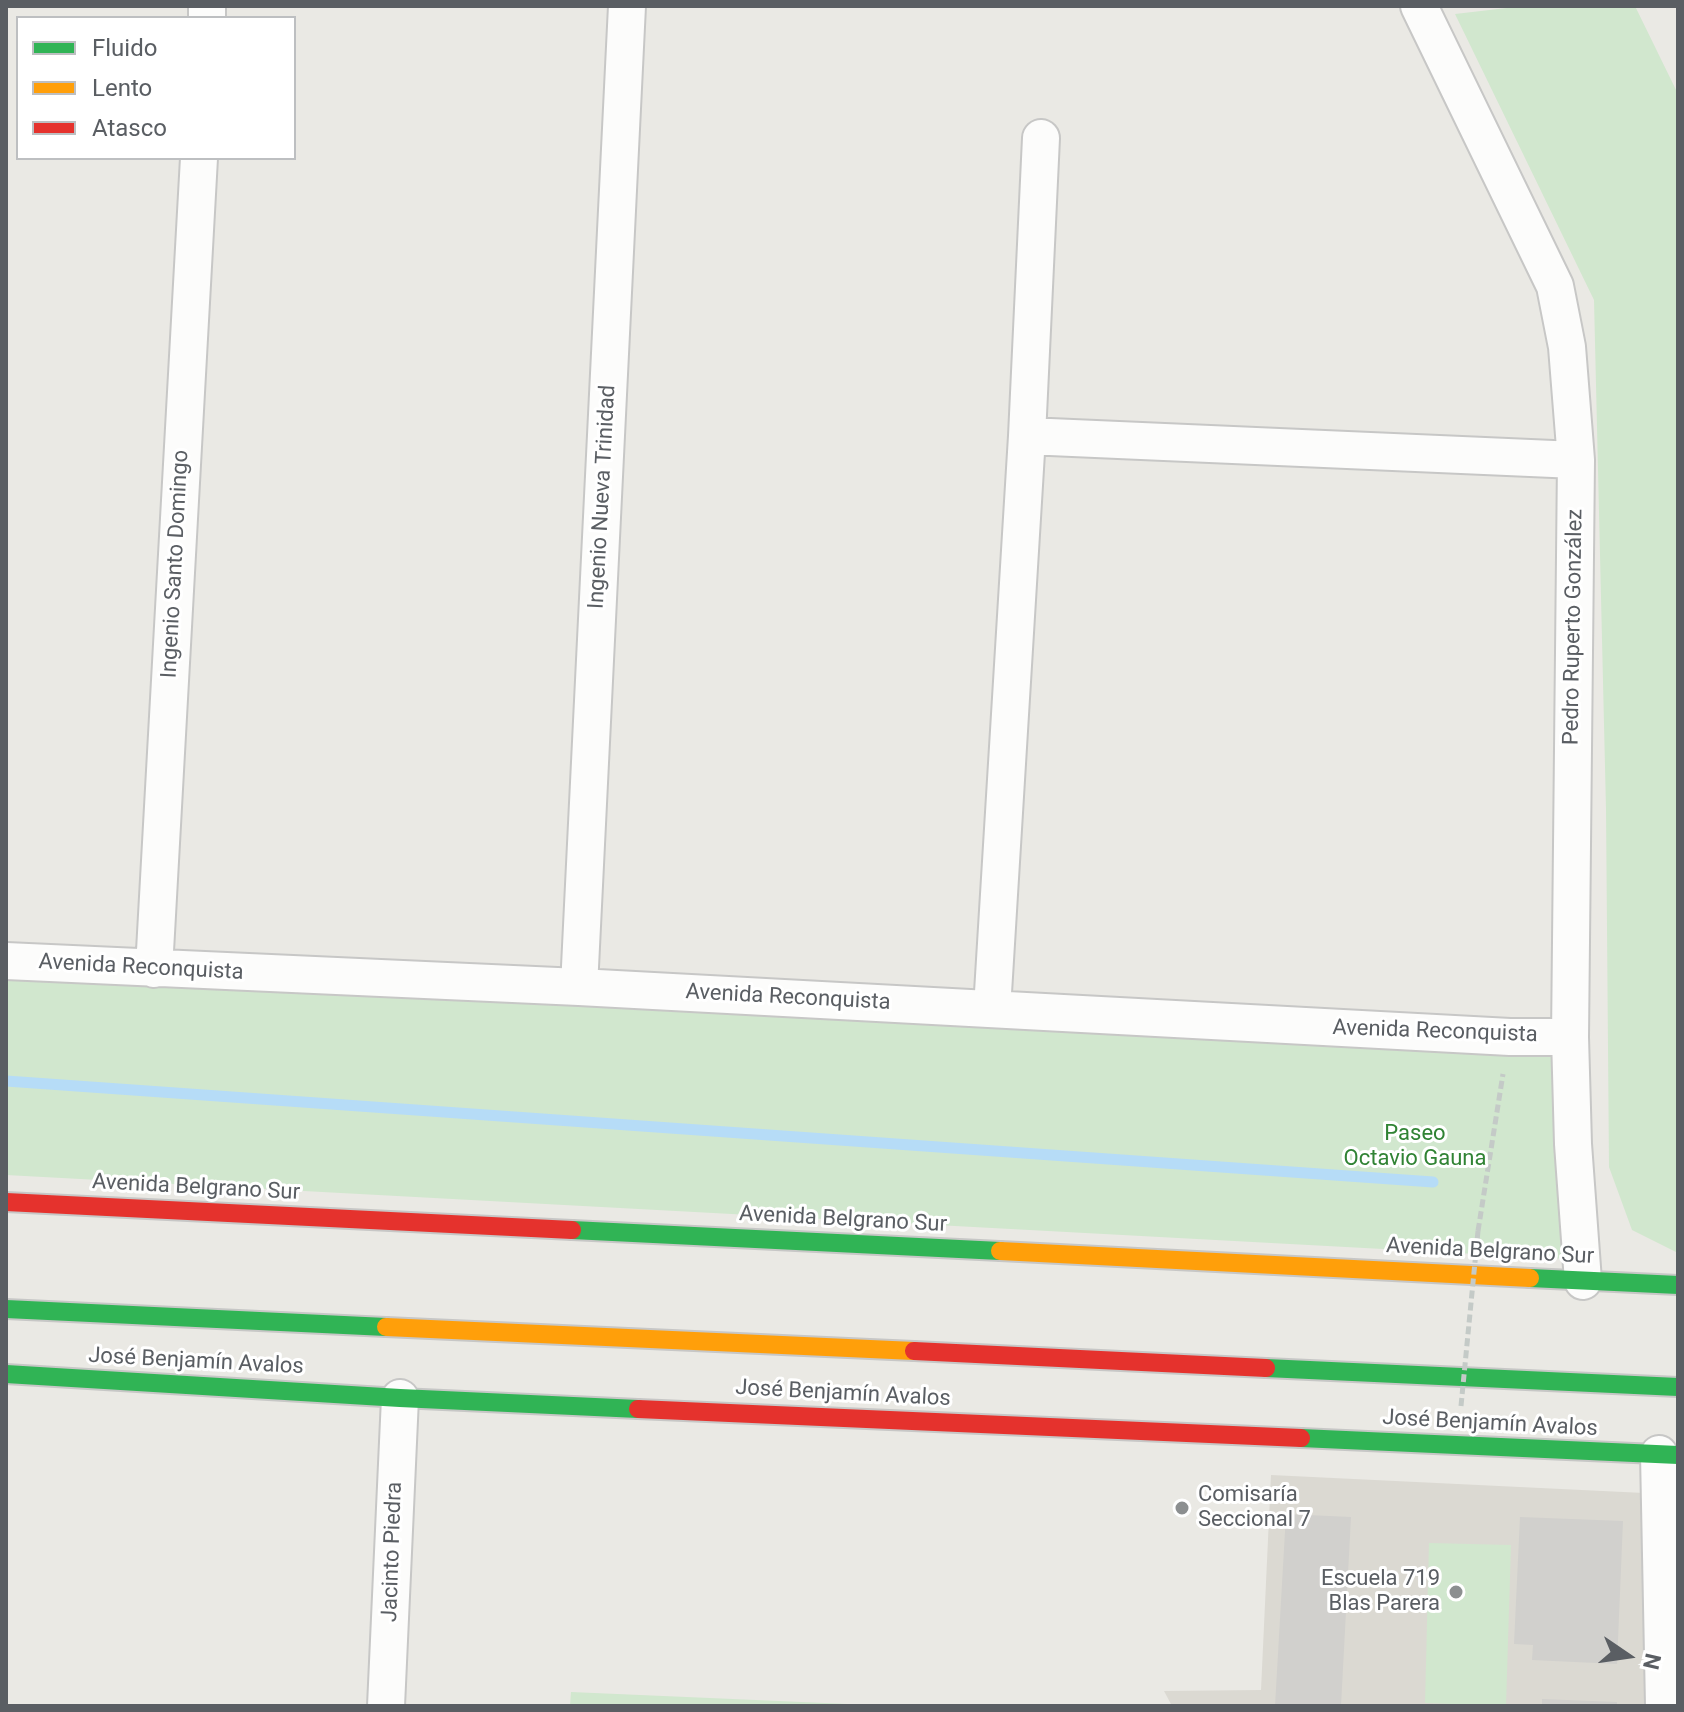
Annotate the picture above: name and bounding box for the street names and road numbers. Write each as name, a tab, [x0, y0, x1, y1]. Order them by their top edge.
street label: Ingenio Nueva Trinidad	[584, 384, 622, 610]
street label: Ingenio Santo Domingo	[157, 449, 195, 679]
street label: Pedro Ruperto González	[1559, 509, 1589, 745]
street label: Avenida Reconquista	[38, 949, 244, 987]
street label: Avenida Reconquista	[685, 979, 891, 1017]
street label: Avenida Reconquista	[1332, 1015, 1538, 1049]
street label: Avenida Belgrano Sur	[91, 1169, 301, 1207]
street label: Avenida Belgrano Sur	[738, 1201, 948, 1239]
street label: Avenida Belgrano Sur	[1385, 1233, 1595, 1271]
street label: José Benjamín Avalos	[88, 1343, 304, 1381]
street label: José Benjamín Avalos	[735, 1375, 951, 1413]
street label: José Benjamín Avalos	[1382, 1405, 1598, 1443]
street label: Jacinto Piedra	[377, 1481, 409, 1623]

